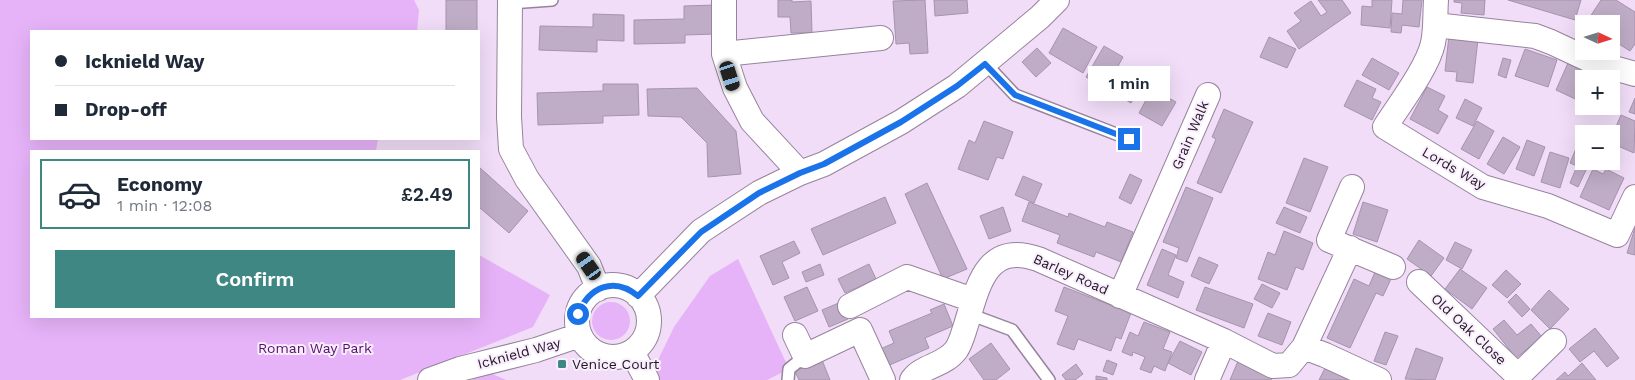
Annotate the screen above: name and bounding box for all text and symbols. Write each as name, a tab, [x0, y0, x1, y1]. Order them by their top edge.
north arrow	[1575, 15, 1620, 60]
map controls	[1575, 15, 1620, 170]
text: Icknield Way	[85, 50, 204, 73]
car	[718, 59, 741, 93]
callout: 1 min	[1088, 66, 1170, 102]
button: +	[1575, 70, 1620, 115]
text: 1 min	[1108, 74, 1150, 93]
text: Drop-off	[85, 98, 167, 121]
street label: Grain Walk	[1168, 98, 1212, 172]
button: −	[1575, 125, 1620, 170]
route end	[1118, 128, 1140, 150]
street label: Lords Way	[1420, 144, 1489, 193]
icon: car	[57, 172, 102, 217]
text: Economy	[117, 173, 202, 196]
text: £2.49	[401, 183, 453, 206]
text: 1 min · 12:08	[117, 196, 212, 215]
car	[574, 249, 603, 283]
button: Confirm	[55, 250, 455, 308]
street label: Barley Road	[1031, 250, 1111, 298]
street label: Old Oak Close	[1428, 290, 1510, 368]
route start	[567, 303, 589, 325]
street label: Icknield Way	[476, 334, 563, 372]
park label: Roman Way Park	[258, 340, 372, 356]
place label: Venice Court	[572, 356, 660, 372]
marker: Venice Court	[556, 358, 568, 370]

